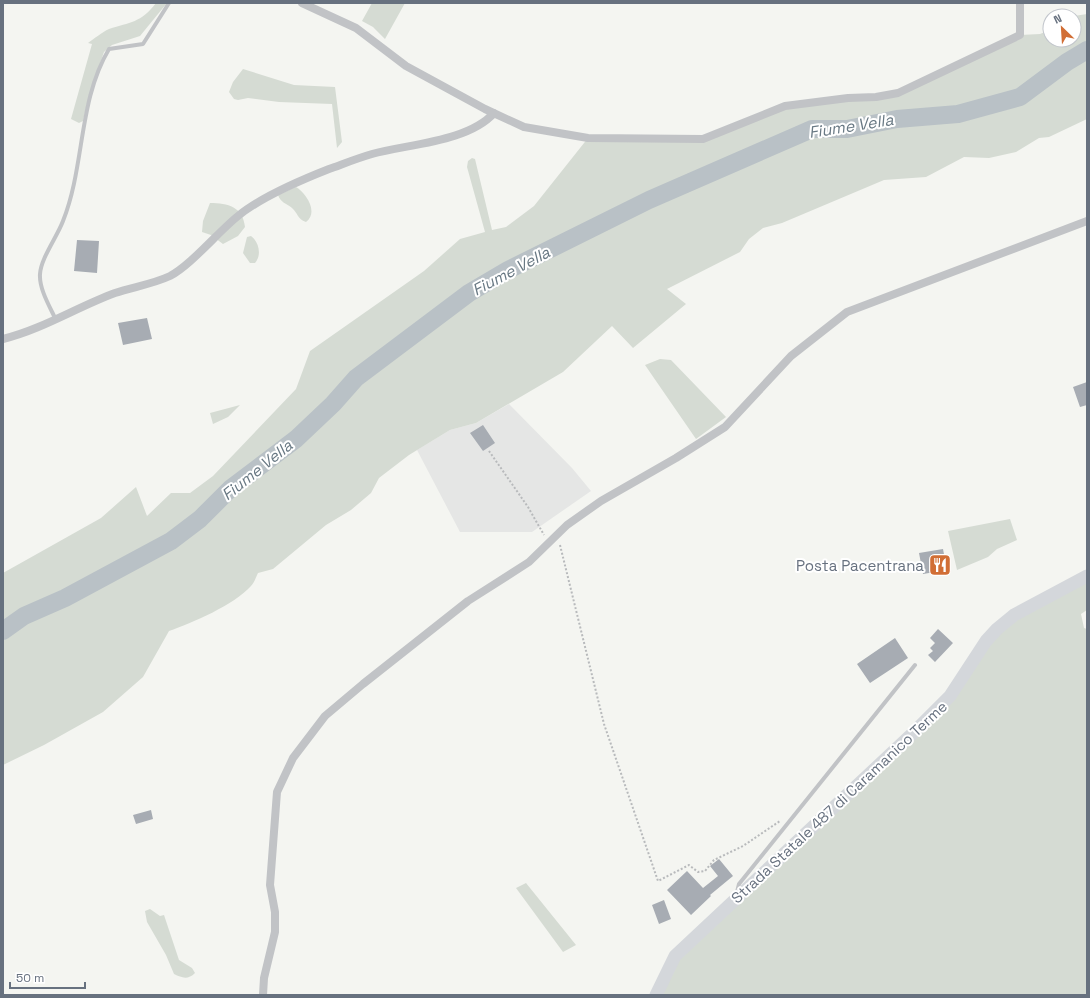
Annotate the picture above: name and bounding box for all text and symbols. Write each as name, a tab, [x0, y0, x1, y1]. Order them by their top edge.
north arrow	[1042, 8, 1082, 48]
text: N	[1051, 11, 1064, 27]
water label: Fiume Vella	[807, 109, 896, 143]
water label: Fiume Vella	[468, 241, 554, 300]
water label: Fiume Vella	[217, 434, 297, 505]
restaurant icon: Posta Pacentrana	[927, 552, 953, 578]
place label: Posta Pacentrana	[796, 556, 924, 575]
street label: Strada Statale 487 di Caramanico Terme	[727, 697, 951, 907]
scale bar	[10, 964, 85, 990]
text: 50 m	[16, 970, 44, 986]

